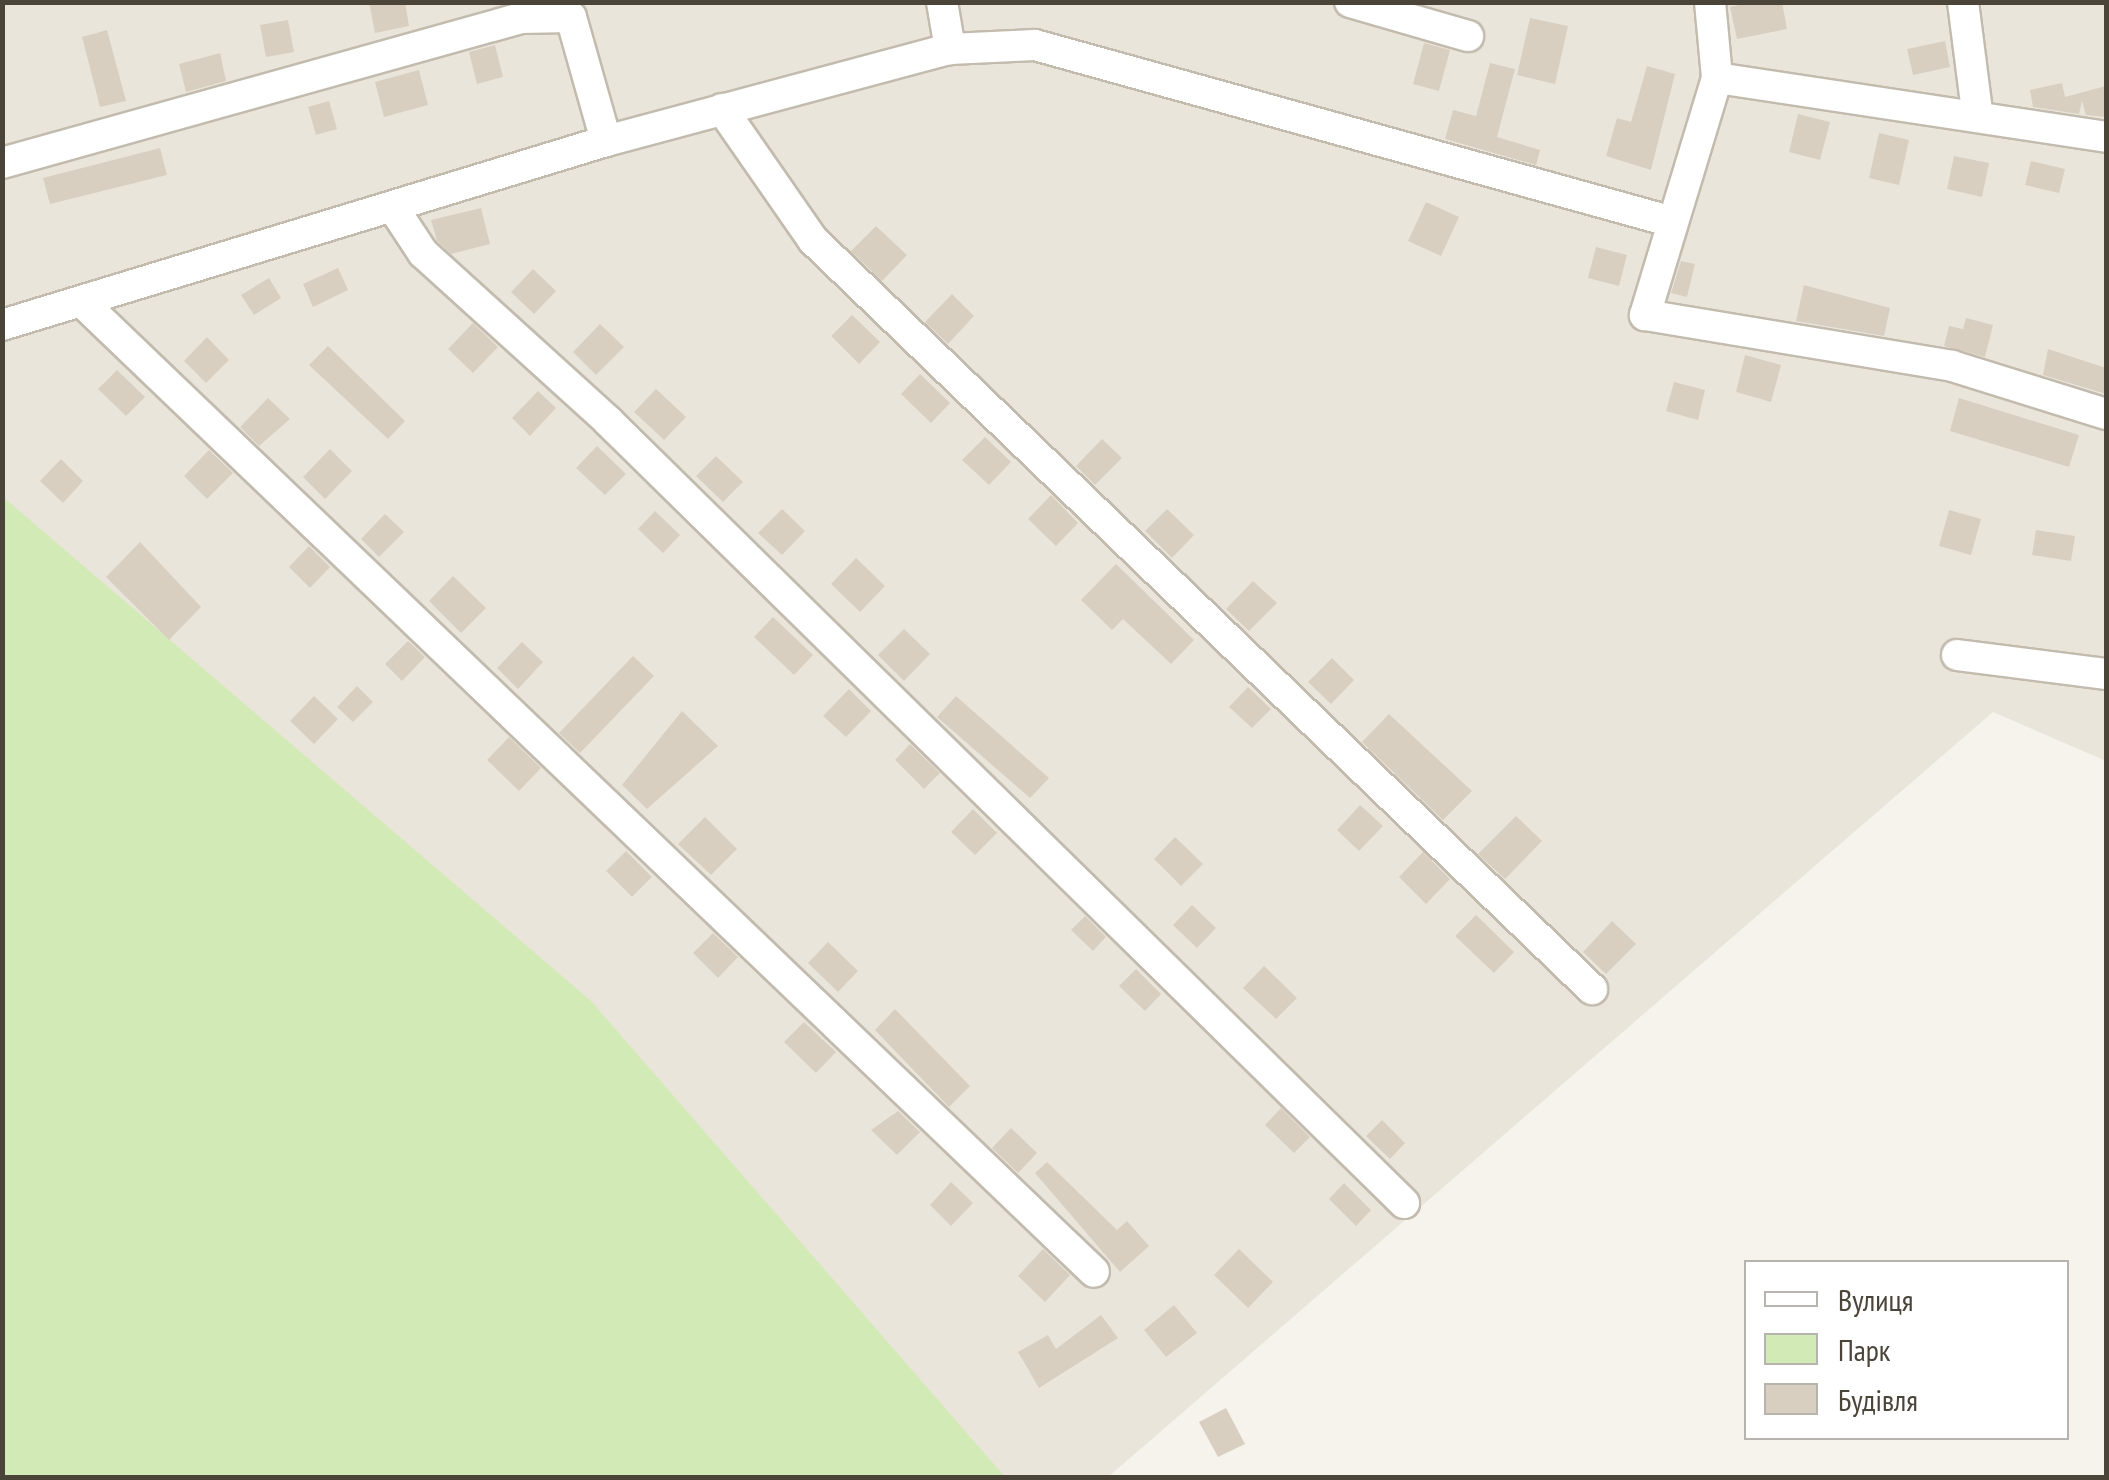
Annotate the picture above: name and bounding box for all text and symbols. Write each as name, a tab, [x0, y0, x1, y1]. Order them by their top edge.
legend	[1744, 1260, 2069, 1440]
text: Вулиця	[1838, 1280, 1913, 1319]
text: Парк	[1838, 1330, 1890, 1369]
text: Будівля	[1838, 1380, 1918, 1419]

